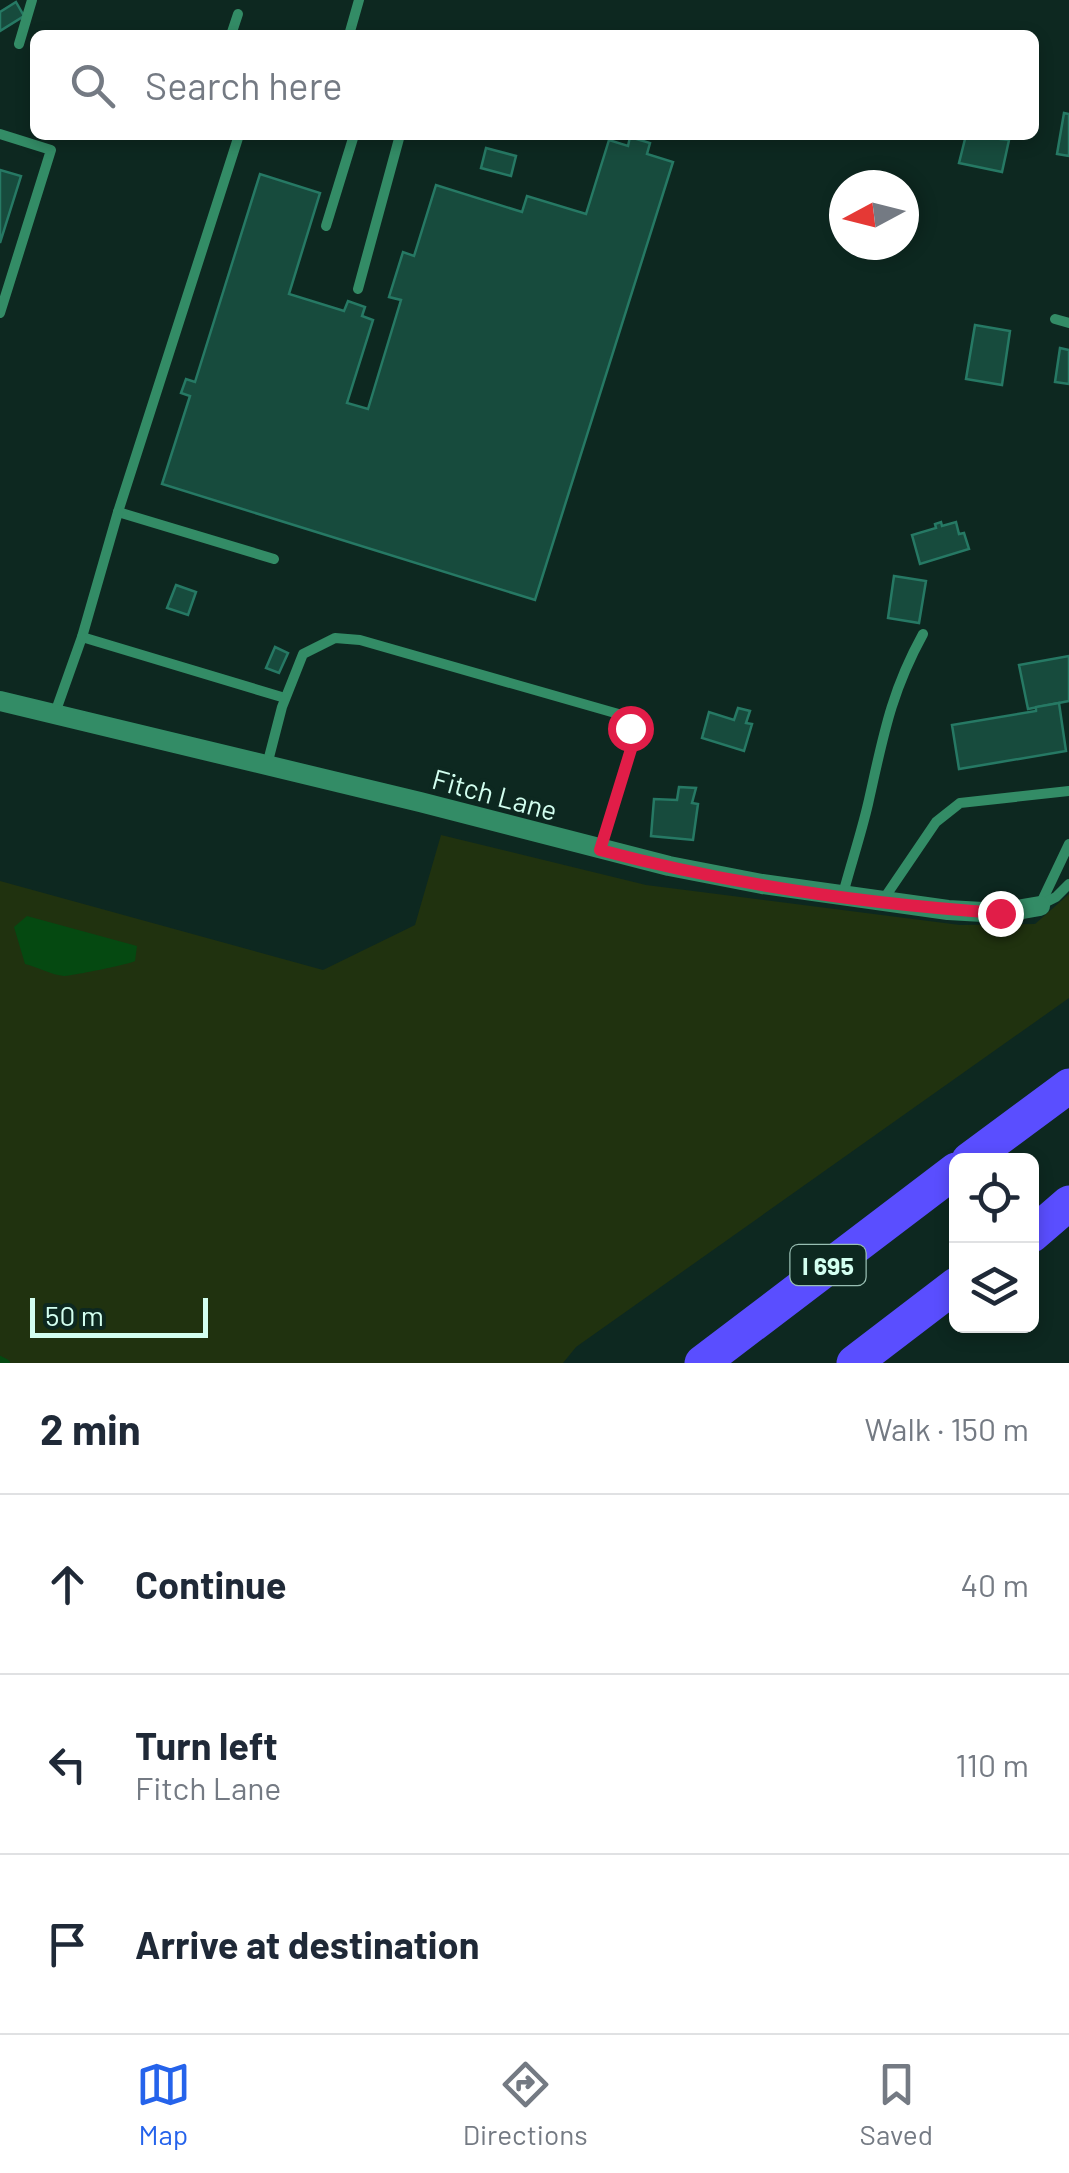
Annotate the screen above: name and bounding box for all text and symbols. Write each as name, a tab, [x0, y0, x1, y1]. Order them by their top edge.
search box	[30, 30, 1039, 140]
icon: search	[65, 58, 120, 113]
text: Search here	[145, 62, 343, 108]
north arrow	[829, 170, 919, 260]
route start	[608, 706, 654, 752]
street label: Fitch Lane	[429, 761, 561, 827]
route end	[978, 891, 1024, 937]
map controls	[949, 1153, 1039, 1333]
button: locate	[949, 1153, 1039, 1243]
button: layers	[949, 1243, 1039, 1333]
road number: I 695	[790, 1245, 866, 1285]
scale bar	[30, 1293, 208, 1338]
text: 50 m	[45, 1298, 104, 1332]
text: 2 min	[40, 1403, 141, 1453]
text: Walk · 150 m	[865, 1409, 1029, 1447]
icon: ahead	[40, 1557, 95, 1612]
text: Continue	[135, 1561, 286, 1607]
text: 40 m	[960, 1565, 1029, 1603]
text: Turn left	[135, 1722, 278, 1768]
icon: left	[40, 1737, 95, 1792]
text: 110 m	[956, 1745, 1029, 1783]
text: Fitch Lane	[135, 1768, 281, 1806]
icon: arrive	[40, 1917, 95, 1972]
text: Arrive at destination	[135, 1921, 480, 1967]
tab: Map	[136, 2057, 191, 2151]
tab: Directions	[463, 2057, 588, 2151]
tab: Saved	[860, 2057, 933, 2151]

